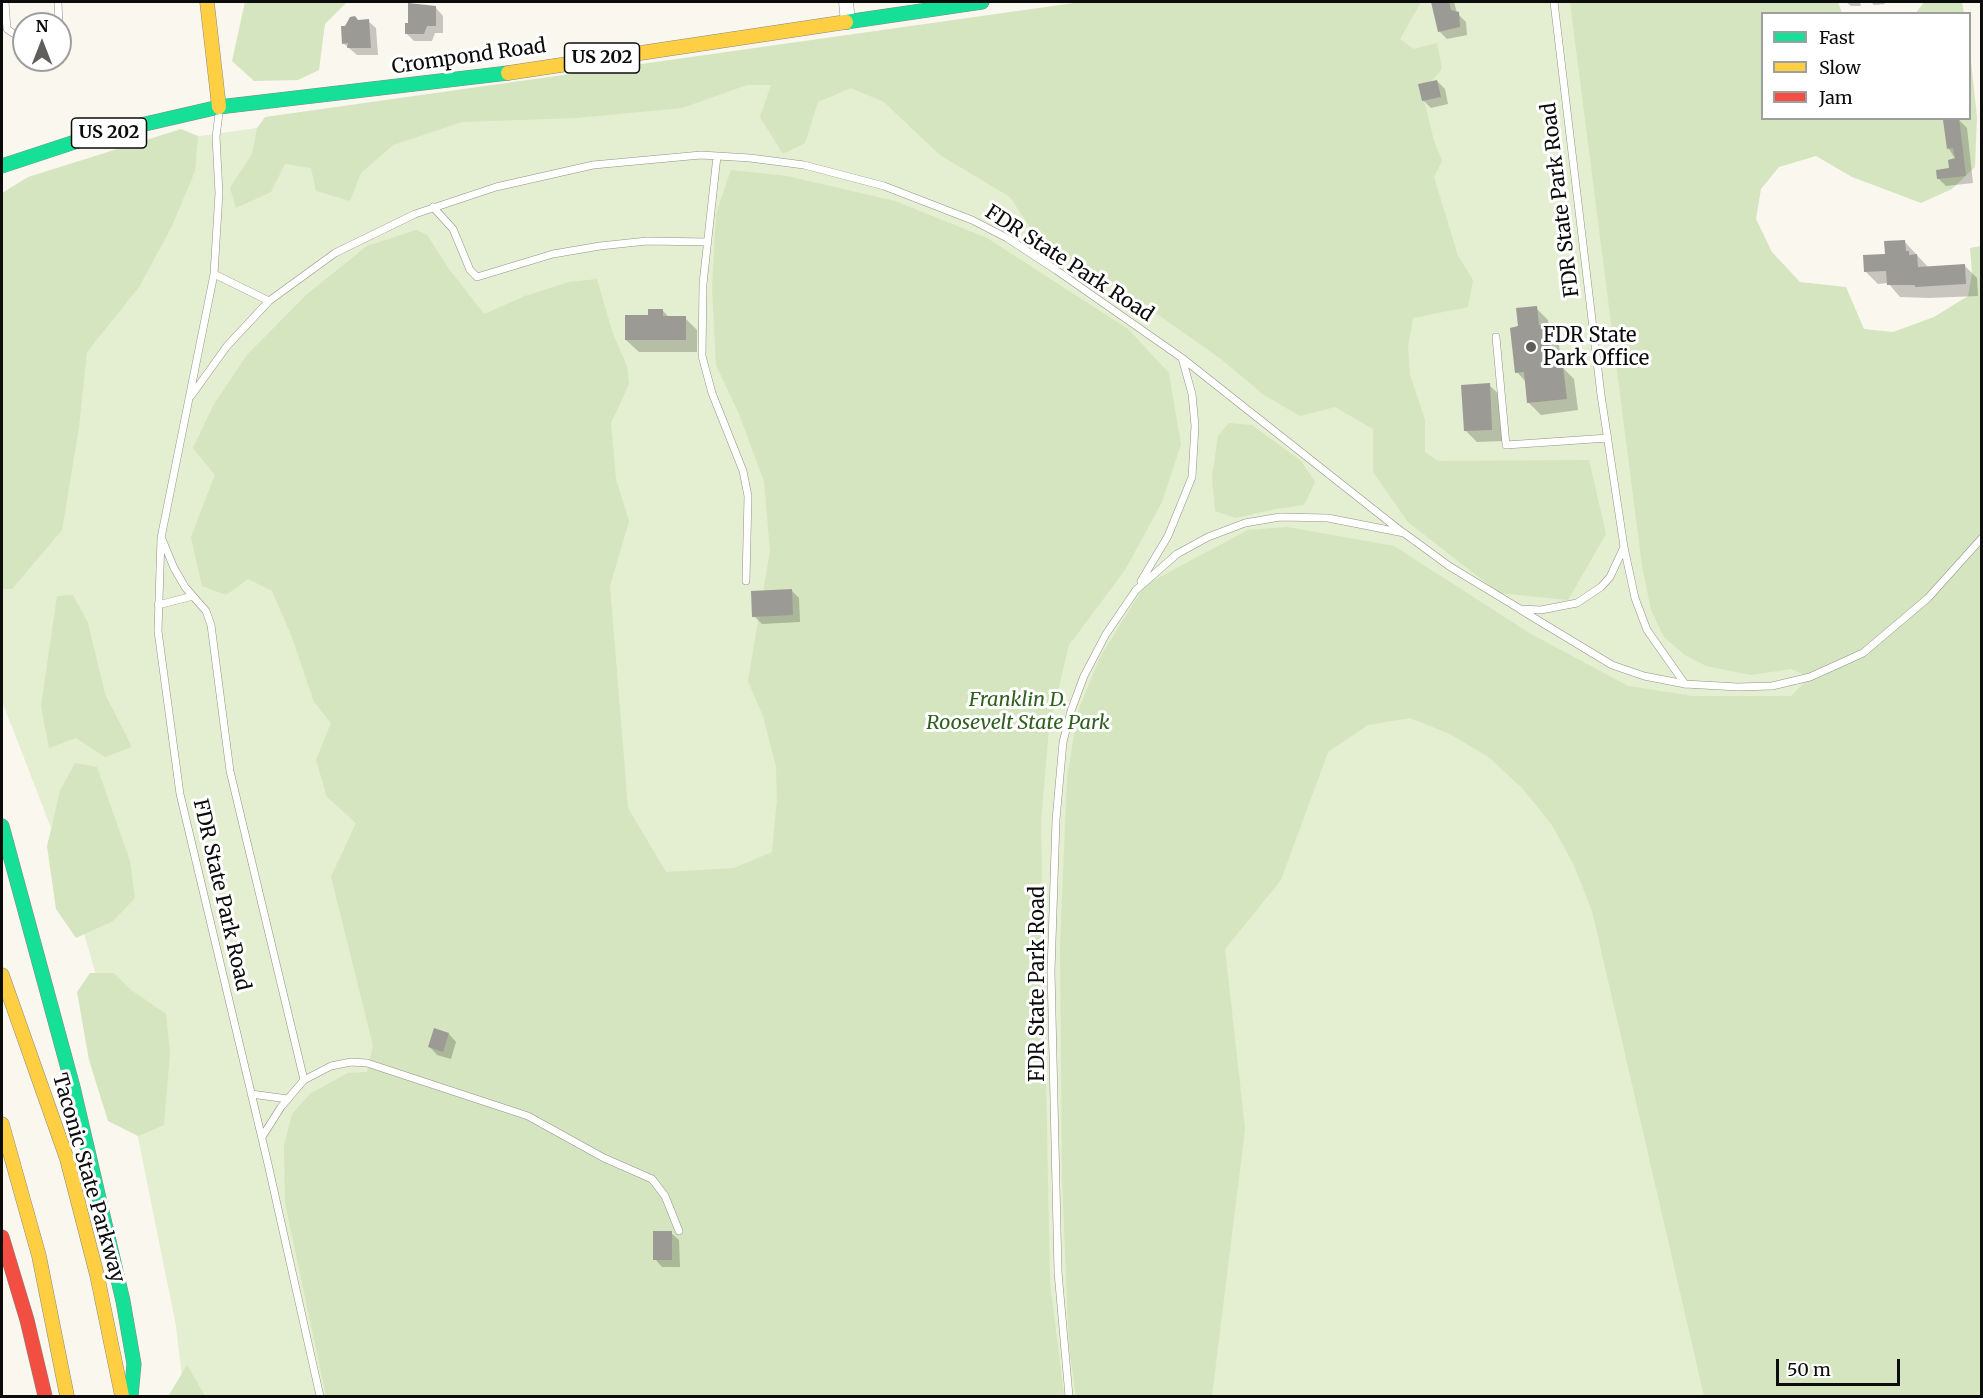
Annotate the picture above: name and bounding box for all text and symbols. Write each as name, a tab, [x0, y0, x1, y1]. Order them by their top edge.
north arrow	[12, 12, 72, 72]
legend	[1761, 12, 1971, 120]
text: N	[36, 16, 48, 36]
text: Fast	[1819, 26, 1855, 49]
street label: Crompond Road	[390, 34, 548, 80]
road number: US 202	[564, 43, 640, 73]
text: Slow	[1819, 56, 1861, 79]
text: Jam	[1819, 86, 1853, 109]
street label: FDR State Park Road	[1537, 101, 1585, 299]
road number: US 202	[72, 118, 146, 148]
street label: FDR State Park Road	[980, 201, 1158, 327]
place label: FDR State Park Office	[1543, 324, 1649, 371]
marker: FDR State Park Office	[1524, 340, 1538, 354]
park label: Franklin D. Roosevelt State Park	[926, 688, 1110, 735]
street label: FDR State Park Road	[187, 797, 255, 993]
street label: FDR State Park Road	[1026, 886, 1050, 1082]
street label: Taconic State Parkway	[47, 1071, 129, 1285]
scale bar	[1779, 1347, 1904, 1385]
text: 50 m	[1787, 1358, 1831, 1381]

